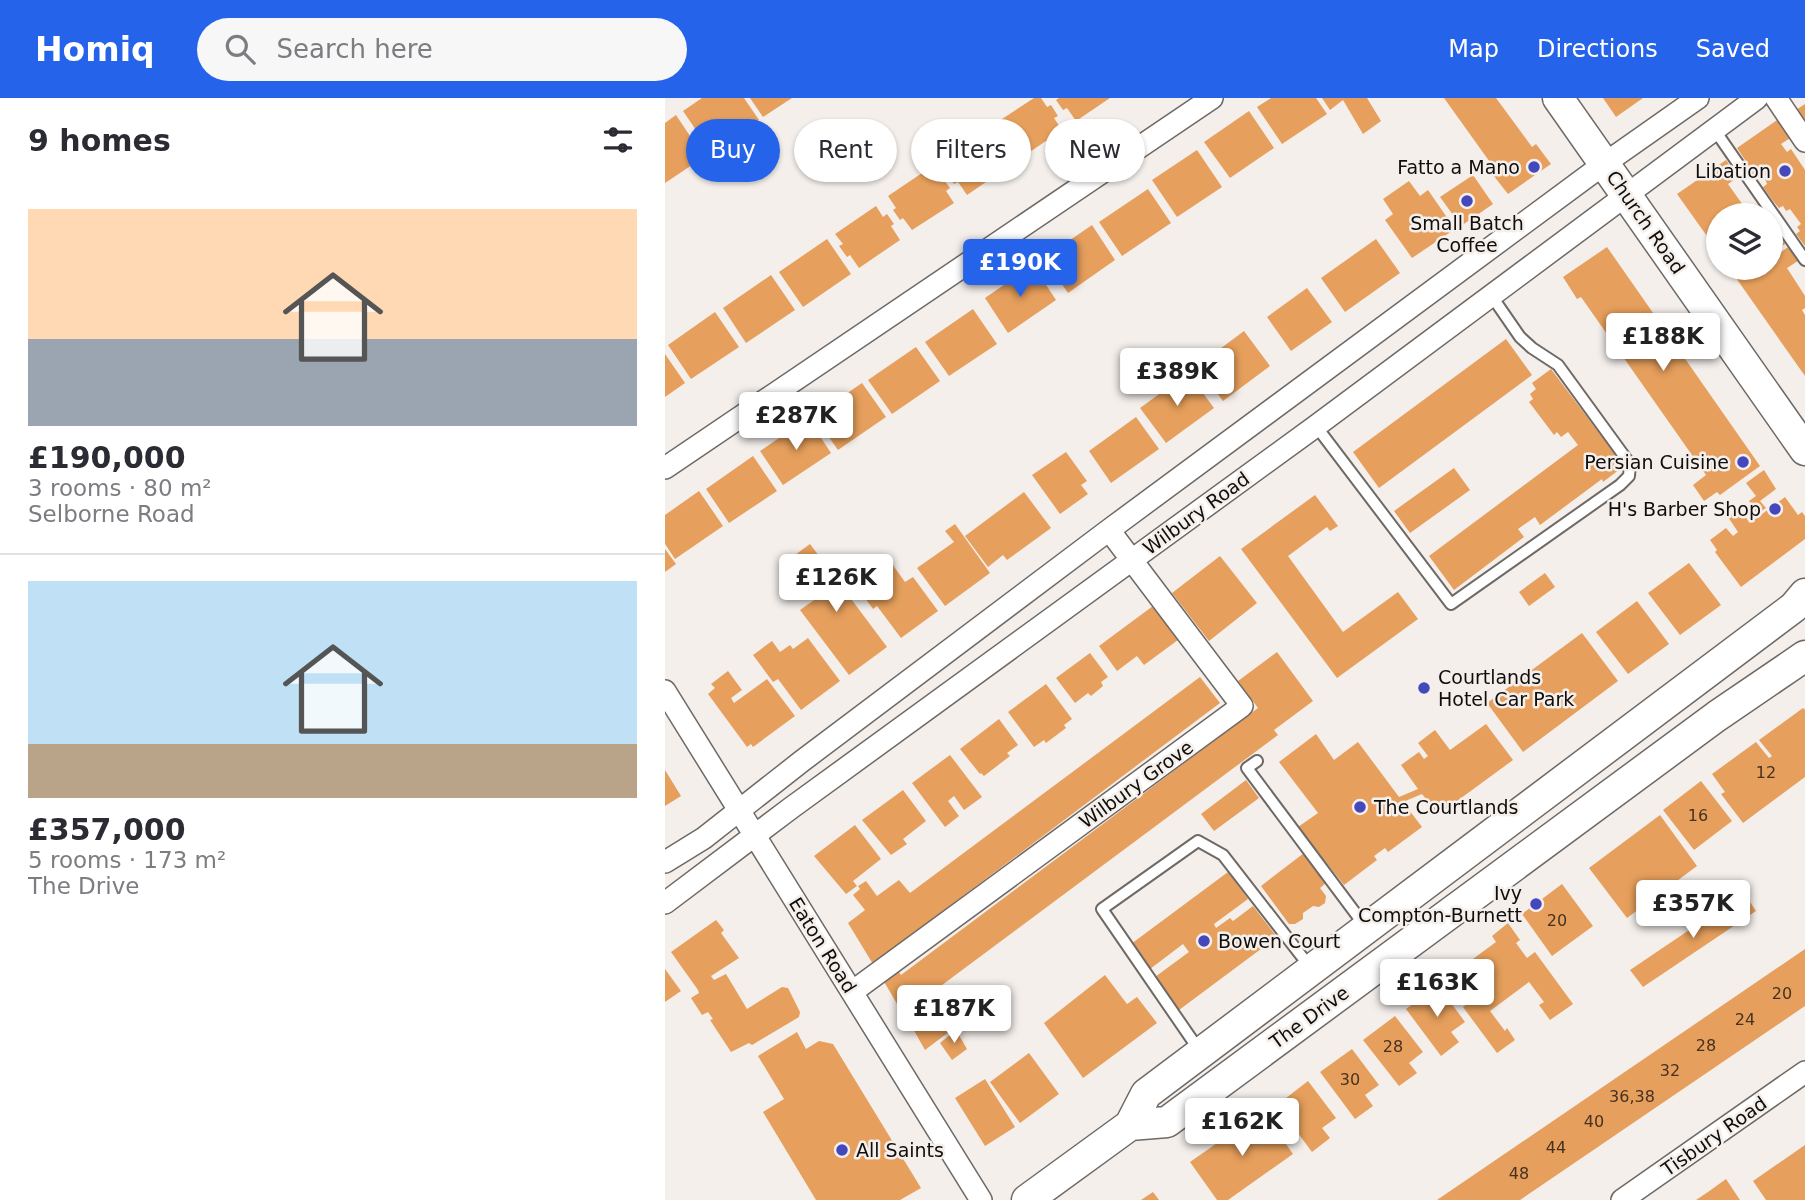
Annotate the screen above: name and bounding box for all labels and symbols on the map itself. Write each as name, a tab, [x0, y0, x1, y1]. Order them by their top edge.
place label: Fatto a Mano	[1397, 156, 1520, 178]
marker: Fatto a Mano	[1526, 159, 1542, 175]
place label: Libation	[1695, 160, 1771, 182]
marker: Libation	[1777, 163, 1793, 179]
street label: Church Road	[1602, 166, 1690, 278]
marker: Small Batch Coffee	[1459, 193, 1475, 209]
place label: Small Batch Coffee	[1410, 212, 1524, 256]
pin: £190K	[971, 240, 1069, 299]
pin: £188K	[1614, 314, 1712, 373]
pin: £389K	[1128, 348, 1226, 408]
pin: £287K	[747, 392, 845, 452]
place label: Persian Cuisine	[1584, 451, 1729, 473]
marker: Persian Cuisine	[1735, 454, 1751, 470]
street label: Wilbury Road	[1139, 467, 1253, 559]
place label: H's Barber Shop	[1608, 498, 1761, 520]
marker: H's Barber Shop	[1767, 501, 1783, 517]
pin: £126K	[787, 554, 885, 614]
place label: Courtlands Hotel Car Park	[1438, 666, 1574, 710]
marker: Courtlands Hotel Car Park	[1416, 680, 1432, 696]
street label: Wilbury Grove	[1075, 735, 1197, 833]
house number: 12	[1756, 763, 1776, 782]
place label: The Courtlands	[1373, 796, 1519, 818]
marker: The Courtlands	[1352, 799, 1368, 815]
house number: 16	[1688, 806, 1708, 825]
pin: £357K	[1644, 880, 1742, 940]
place label: Ivy Compton-Burnett	[1358, 882, 1522, 926]
street label: Eaton Road	[785, 893, 861, 997]
marker: Ivy Compton-Burnett	[1528, 896, 1544, 912]
house number: 20	[1547, 911, 1567, 930]
place label: Bowen Court	[1218, 930, 1340, 952]
marker: Bowen Court	[1196, 933, 1212, 949]
pin: £163K	[1388, 960, 1486, 1019]
street label: The Drive	[1264, 981, 1353, 1054]
house number: 20	[1772, 984, 1792, 1003]
pin: £187K	[905, 986, 1003, 1045]
house number: 24	[1735, 1010, 1755, 1029]
house number: 28	[1696, 1036, 1716, 1055]
house number: 28	[1383, 1037, 1403, 1056]
house number: 32	[1660, 1061, 1680, 1080]
house number: 30	[1340, 1070, 1360, 1089]
house number: 36,38	[1609, 1087, 1655, 1106]
street label: Tisbury Road	[1656, 1092, 1771, 1181]
pin: £162K	[1193, 1098, 1291, 1158]
house number: 40	[1584, 1112, 1604, 1131]
house number: 44	[1546, 1138, 1566, 1157]
place label: All Saints	[856, 1139, 944, 1161]
marker: All Saints	[834, 1142, 850, 1158]
house number: 48	[1509, 1164, 1529, 1183]

